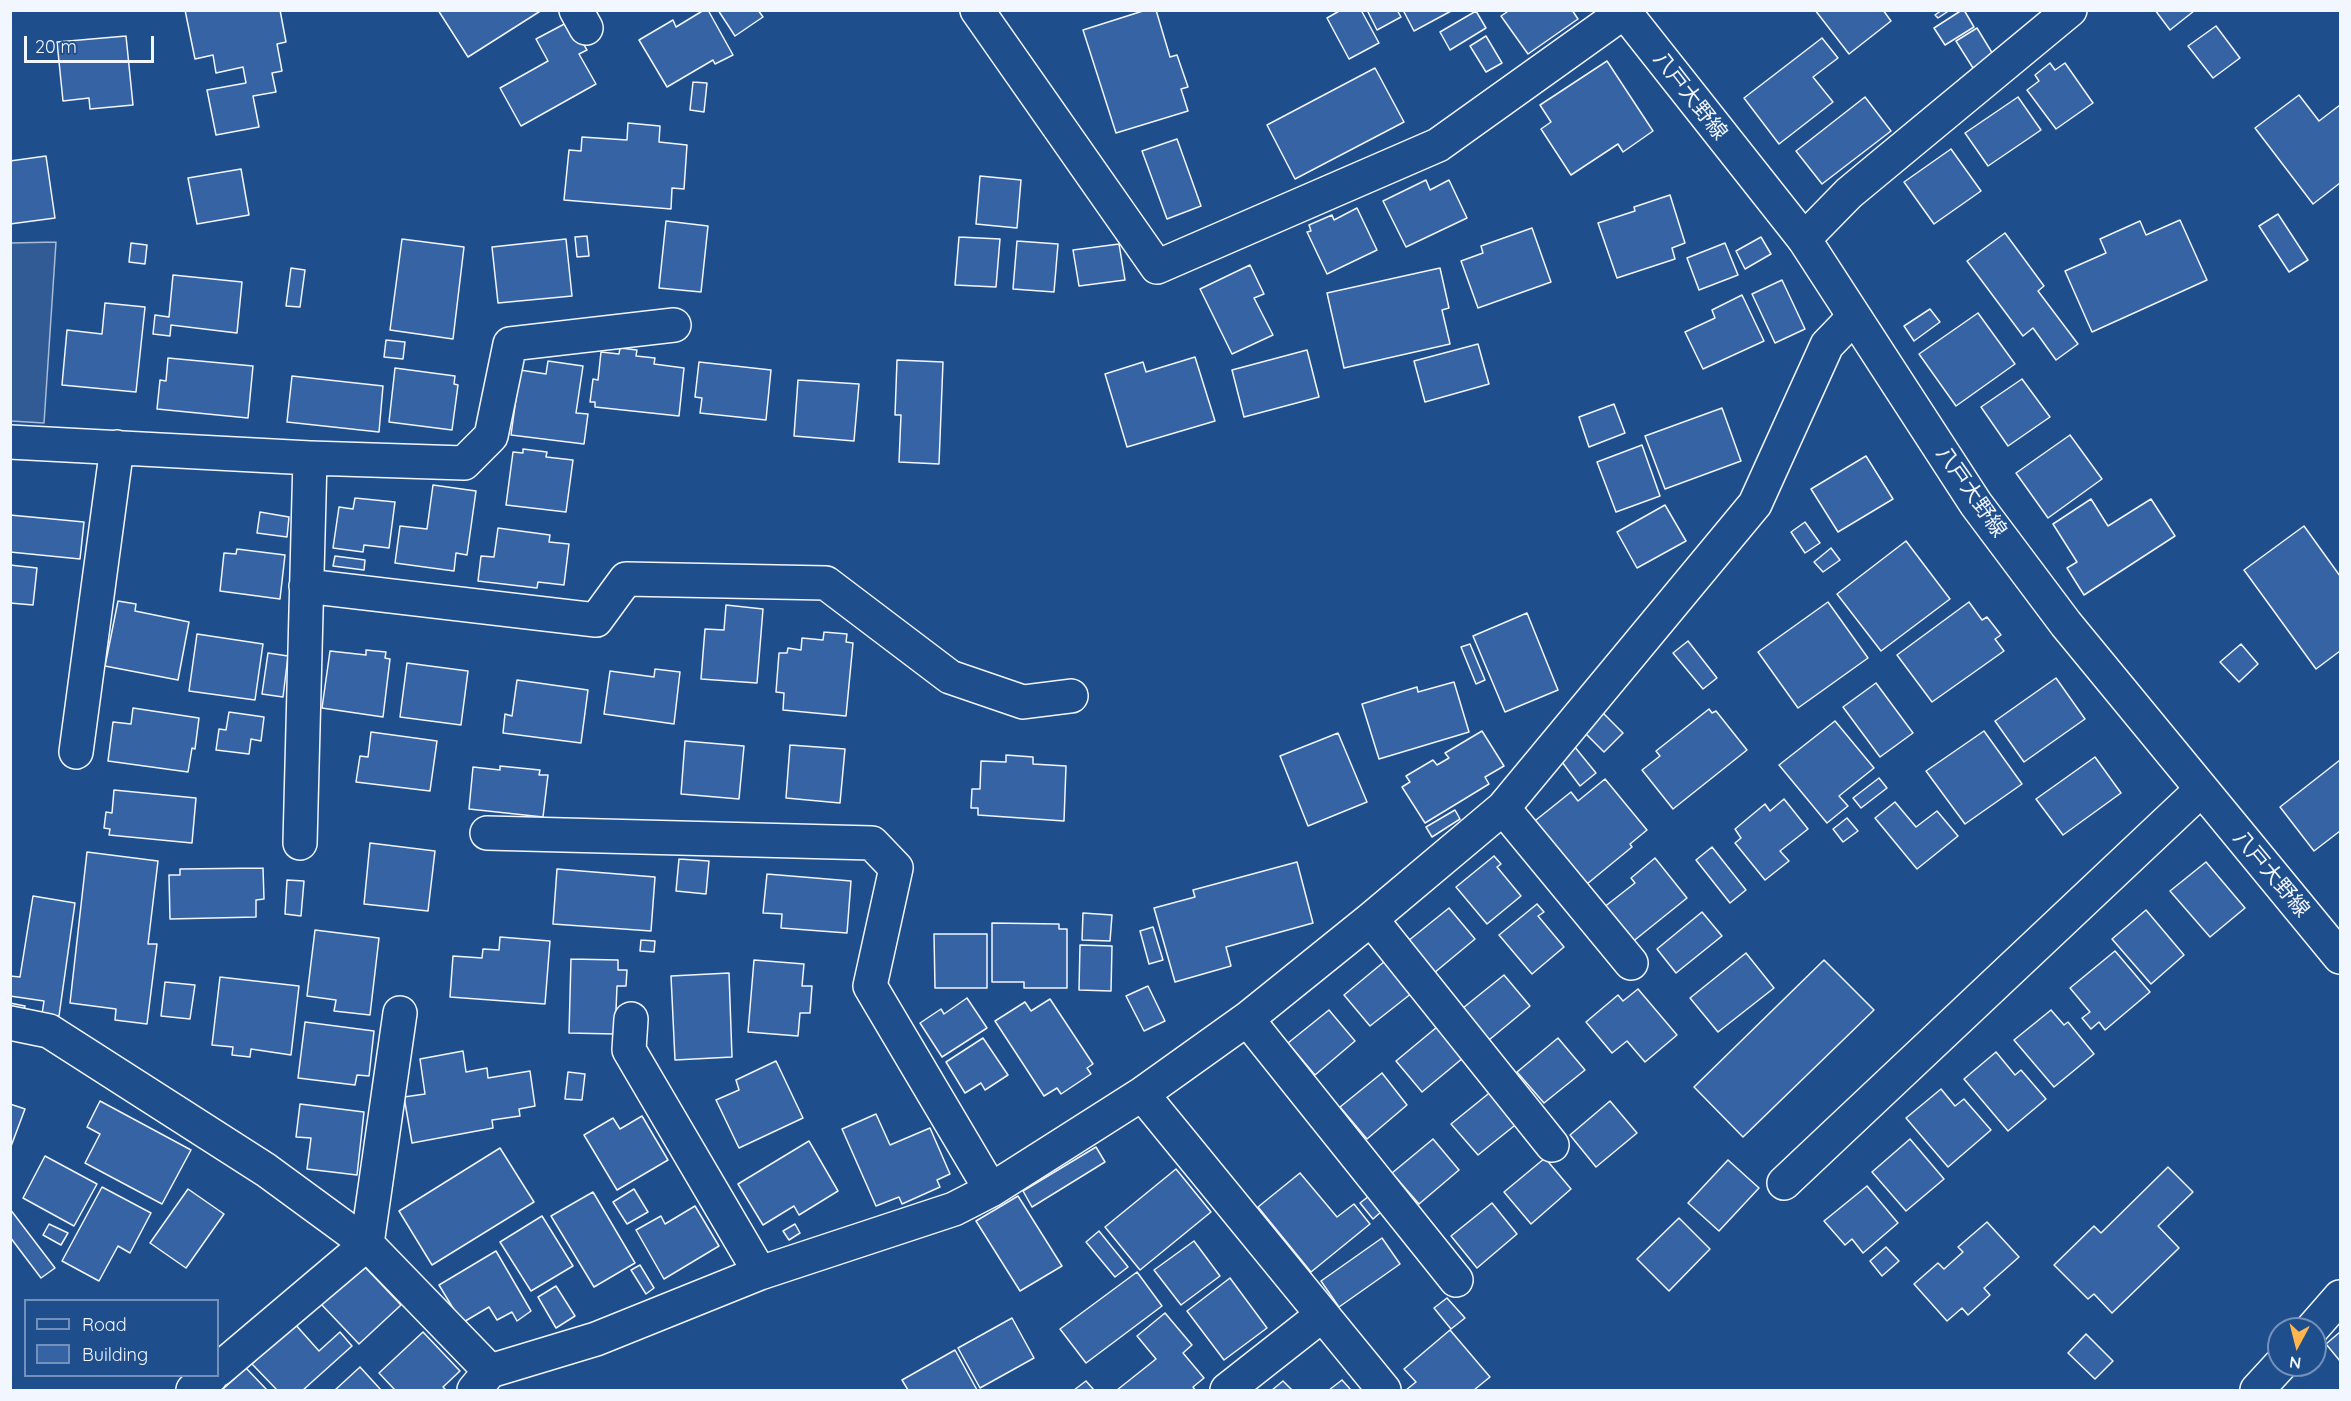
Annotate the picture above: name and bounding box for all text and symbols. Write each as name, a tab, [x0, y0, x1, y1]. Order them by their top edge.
scale bar	[27, 24, 158, 62]
text: 20 m	[35, 35, 77, 58]
street label: 八戸大野線	[1648, 47, 1732, 145]
street label: 八戸大野線	[1931, 442, 2011, 542]
street label: 八戸大野線	[2228, 826, 2314, 922]
legend	[24, 1299, 219, 1377]
text: Road	[82, 1313, 127, 1336]
north arrow	[2267, 1317, 2327, 1377]
text: Building	[82, 1343, 148, 1366]
text: N	[2288, 1352, 2302, 1374]

